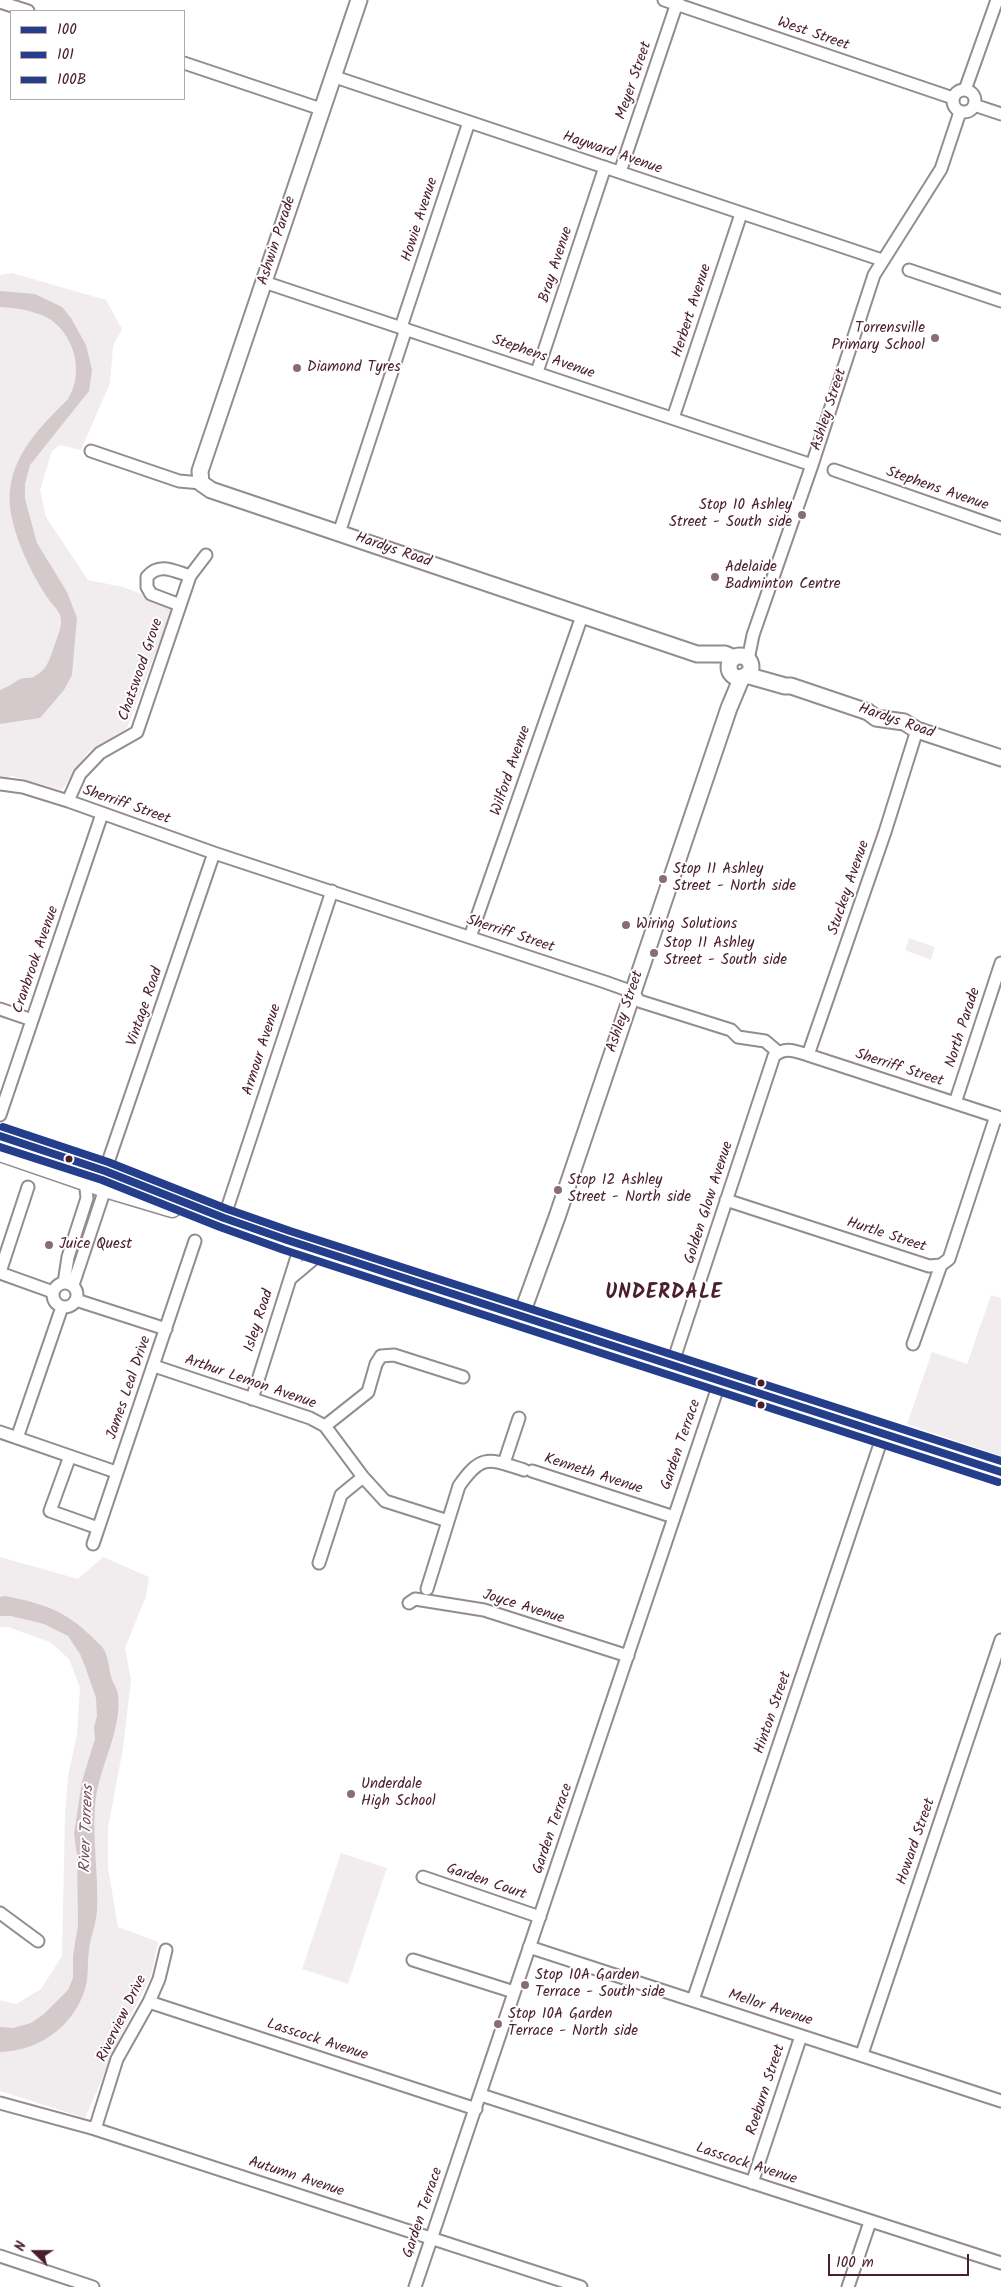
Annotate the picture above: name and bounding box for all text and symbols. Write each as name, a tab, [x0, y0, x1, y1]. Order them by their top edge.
legend	[10, 10, 185, 100]
street label: West Street	[775, 14, 851, 56]
text: 100	[57, 18, 77, 42]
street label: Meyer Street	[613, 40, 657, 122]
text: 101	[57, 43, 74, 67]
text: 100B	[57, 68, 86, 92]
street label: Hayward Avenue	[560, 129, 664, 179]
street label: Howie Avenue	[399, 176, 443, 264]
street label: Ashwin Parade	[255, 194, 301, 288]
street label: Bray Avenue	[536, 225, 578, 305]
street label: Herbert Avenue	[669, 262, 717, 360]
place label: Torrensville Primary School	[831, 320, 925, 355]
street label: Stephens Avenue	[489, 332, 597, 384]
marker: Torrensville Primary School	[929, 332, 941, 344]
place label: Diamond Tyres	[307, 359, 401, 377]
marker: Diamond Tyres	[291, 362, 303, 374]
street label: Ashley Street	[808, 367, 852, 453]
street label: Stephens Avenue	[883, 464, 991, 516]
place label: Stop 10 Ashley Street - South side	[669, 497, 792, 532]
marker: Stop 10 Ashley Street - South side	[796, 509, 808, 521]
street label: Hardys Road	[353, 530, 433, 572]
place label: Adelaide Badminton Centre	[725, 559, 840, 594]
marker: Adelaide Badminton Centre	[709, 571, 721, 583]
street label: Chatswood Grove	[116, 616, 168, 724]
street label: Hardys Road	[856, 701, 936, 743]
street label: Wilford Avenue	[488, 724, 536, 818]
street label: Sherriff Street	[80, 783, 172, 829]
street label: Stuckey Avenue	[825, 838, 875, 938]
place label: Stop 11 Ashley Street - North side	[673, 861, 796, 896]
marker: Stop 11 Ashley Street - North side	[657, 873, 669, 885]
street label: Cranbrook Avenue	[10, 904, 64, 1016]
street label: Sherriff Street	[464, 912, 556, 958]
place label: Wiring Solutions	[636, 916, 737, 934]
marker: Wiring Solutions	[620, 919, 632, 931]
place label: Stop 11 Ashley Street - South side	[664, 935, 787, 970]
marker: Stop 11 Ashley Street - South side	[648, 947, 660, 959]
street label: Vintage Road	[124, 965, 168, 1049]
street label: Ashley Street	[604, 969, 648, 1055]
street label: North Parade	[943, 986, 985, 1070]
street label: Armour Avenue	[240, 1002, 286, 1098]
street label: Sherriff Street	[853, 1046, 945, 1092]
street label: Golden Glow Avenue	[682, 1139, 738, 1267]
unlabelled marker	[64, 1154, 74, 1164]
place label: Stop 12 Ashley Street - North side	[568, 1172, 691, 1207]
marker: Stop 12 Ashley Street - North side	[552, 1184, 564, 1196]
street label: Hurtle Street	[844, 1215, 928, 1257]
place label: Juice Quest	[59, 1236, 132, 1254]
marker: Juice Quest	[43, 1239, 55, 1251]
district label: UNDERDALE	[604, 1283, 724, 1307]
street label: Isley Road	[241, 1288, 279, 1354]
street label: James Leal Drive	[104, 1334, 156, 1442]
street label: Arthur Lemon Avenue	[182, 1352, 318, 1414]
unlabelled marker	[756, 1378, 766, 1388]
street label: Garden Terrace	[658, 1397, 706, 1493]
unlabelled marker	[756, 1400, 766, 1410]
street label: Kenneth Avenue	[542, 1451, 644, 1499]
street label: Joyce Avenue	[480, 1587, 566, 1629]
street label: Hinton Street	[751, 1669, 797, 1757]
place label: Underdale High School	[361, 1776, 436, 1811]
street label: Garden Terrace	[530, 1781, 578, 1877]
water label: River Torrens	[77, 1785, 99, 1873]
marker: Underdale High School	[345, 1788, 357, 1800]
street label: Howard Street	[894, 1796, 940, 1888]
street label: Garden Court	[444, 1861, 528, 1905]
place label: Stop 10A Garden Terrace - South side	[535, 1967, 665, 2002]
street label: Riverview Drive	[94, 1973, 152, 2065]
marker: Stop 10A Garden Terrace - South side	[519, 1979, 531, 1991]
street label: Mellor Avenue	[725, 1987, 815, 2031]
place label: Stop 10A Garden Terrace - North side	[508, 2006, 638, 2041]
street label: Lasscock Avenue	[264, 2016, 370, 2066]
marker: Stop 10A Garden Terrace - North side	[492, 2018, 504, 2030]
street label: Roeburn Street	[744, 2042, 790, 2138]
street label: Lasscock Avenue	[693, 2140, 799, 2190]
street label: Autumn Avenue	[246, 2154, 346, 2202]
street label: Garden Terrace	[400, 2165, 448, 2261]
north arrow	[10, 2227, 60, 2277]
text: N	[9, 2238, 33, 2255]
scale bar	[831, 2244, 972, 2276]
text: 100 m	[836, 2251, 874, 2275]

